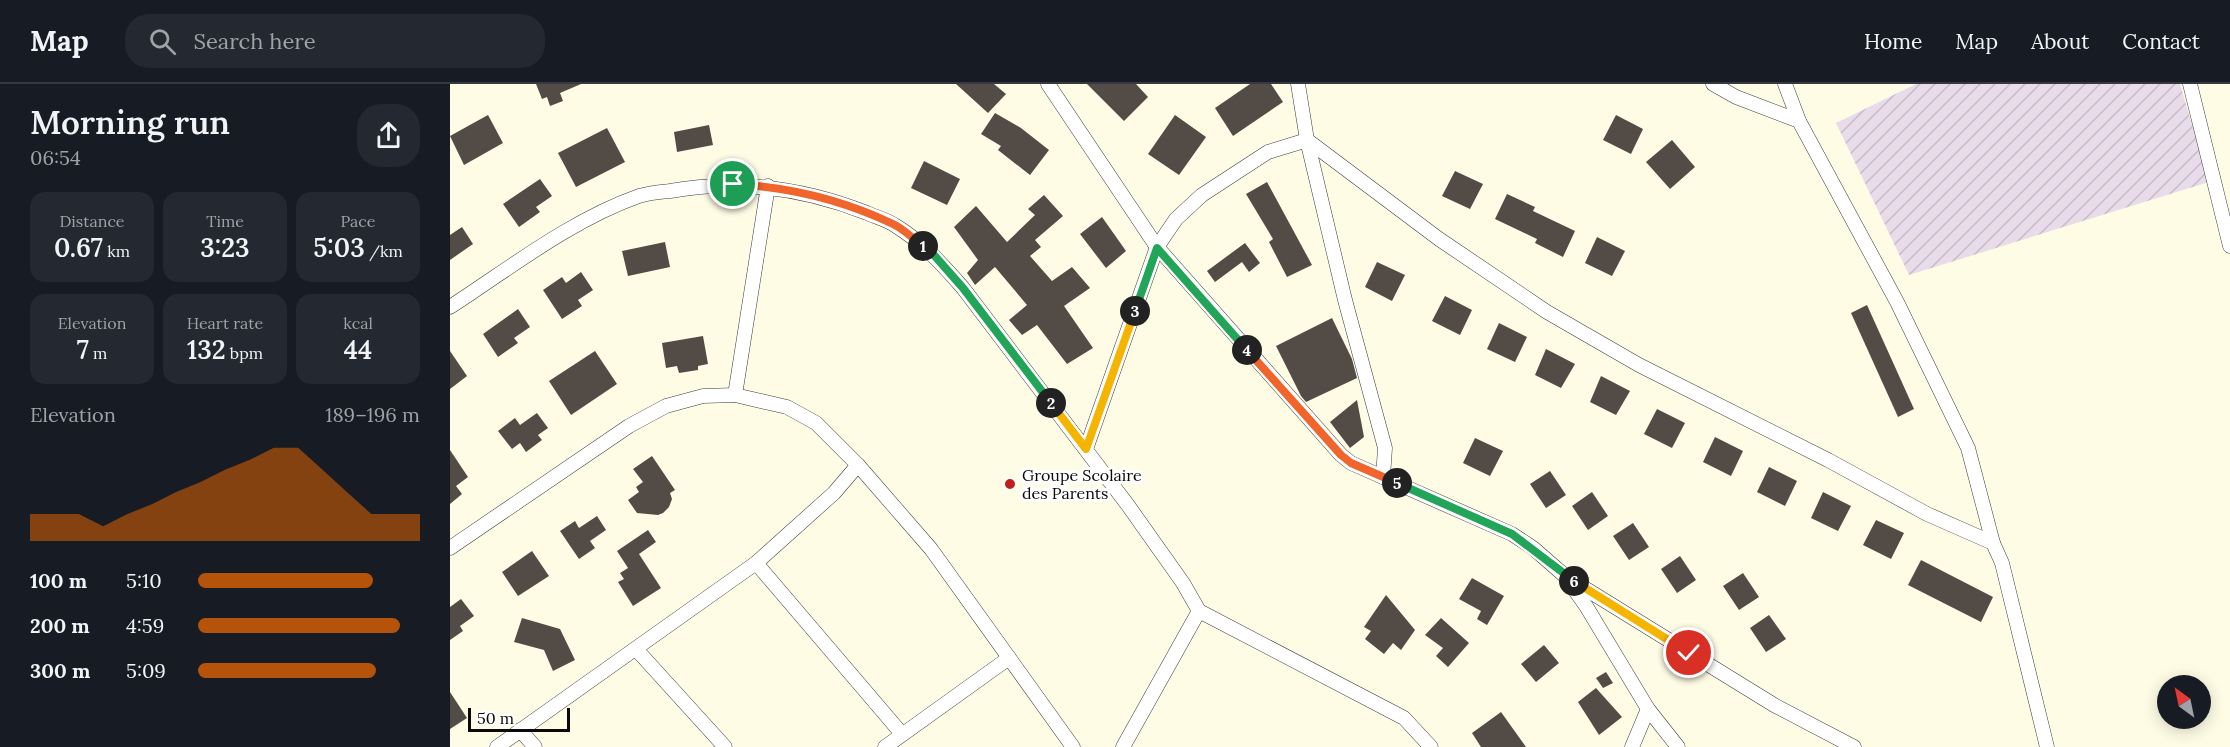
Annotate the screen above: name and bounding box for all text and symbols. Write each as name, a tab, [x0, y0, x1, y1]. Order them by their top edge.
search box	[125, 14, 545, 68]
text: Map	[30, 23, 89, 59]
icon: search	[146, 25, 179, 58]
text: Search here	[194, 27, 316, 55]
text: Home	[1864, 28, 1922, 55]
text: Map	[1955, 28, 1998, 55]
text: About	[2031, 28, 2089, 55]
text: Contact	[2122, 28, 2200, 55]
text: Morning run	[30, 101, 230, 143]
button: share	[357, 104, 420, 167]
text: 06:54	[30, 145, 81, 170]
pin	[707, 158, 758, 209]
icon: arrive	[716, 167, 749, 200]
text: Distance	[59, 211, 125, 231]
text: Time	[206, 211, 244, 231]
text: Pace	[341, 211, 375, 231]
text: 0.67	[54, 231, 103, 264]
text: 3:23	[200, 231, 250, 264]
text: 5:03	[313, 231, 365, 264]
pin: 1	[908, 231, 938, 261]
text: 1	[920, 236, 926, 256]
text: km	[103, 241, 130, 261]
text: /km	[365, 241, 403, 261]
pin: 3	[1120, 296, 1150, 326]
text: 3	[1131, 301, 1139, 321]
text: Elevation	[58, 313, 126, 333]
text: Heart rate	[187, 313, 263, 333]
text: kcal	[343, 313, 373, 333]
text: 7	[77, 333, 89, 366]
text: 132	[187, 333, 226, 366]
text: 44	[344, 333, 372, 366]
pin: 4	[1232, 335, 1262, 365]
text: 4	[1243, 340, 1251, 360]
text: m	[89, 343, 107, 363]
text: bpm	[226, 343, 263, 363]
pin: 2	[1036, 388, 1066, 418]
text: 2	[1047, 393, 1055, 413]
text: Elevation	[30, 402, 116, 427]
text: 189–196 m	[325, 402, 420, 427]
place label: Groupe Scolaire des Parents	[1022, 465, 1142, 503]
pin: 5	[1382, 468, 1412, 498]
text: 5	[1393, 473, 1401, 493]
marker: Groupe Scolaire des Parents	[1003, 477, 1017, 491]
pin: 6	[1559, 566, 1589, 596]
text: 100 m	[30, 568, 87, 593]
text: 5:10	[126, 568, 162, 593]
text: 6	[1569, 571, 1579, 591]
text: 200 m	[30, 613, 90, 638]
text: 4:59	[126, 613, 164, 638]
pin	[1663, 627, 1714, 678]
icon: check	[1672, 636, 1705, 669]
text: 300 m	[30, 658, 90, 683]
text: 5:09	[126, 658, 166, 683]
north arrow	[2157, 675, 2211, 729]
map controls	[2157, 675, 2211, 729]
scale bar	[468, 705, 570, 732]
text: 50 m	[477, 708, 514, 728]

